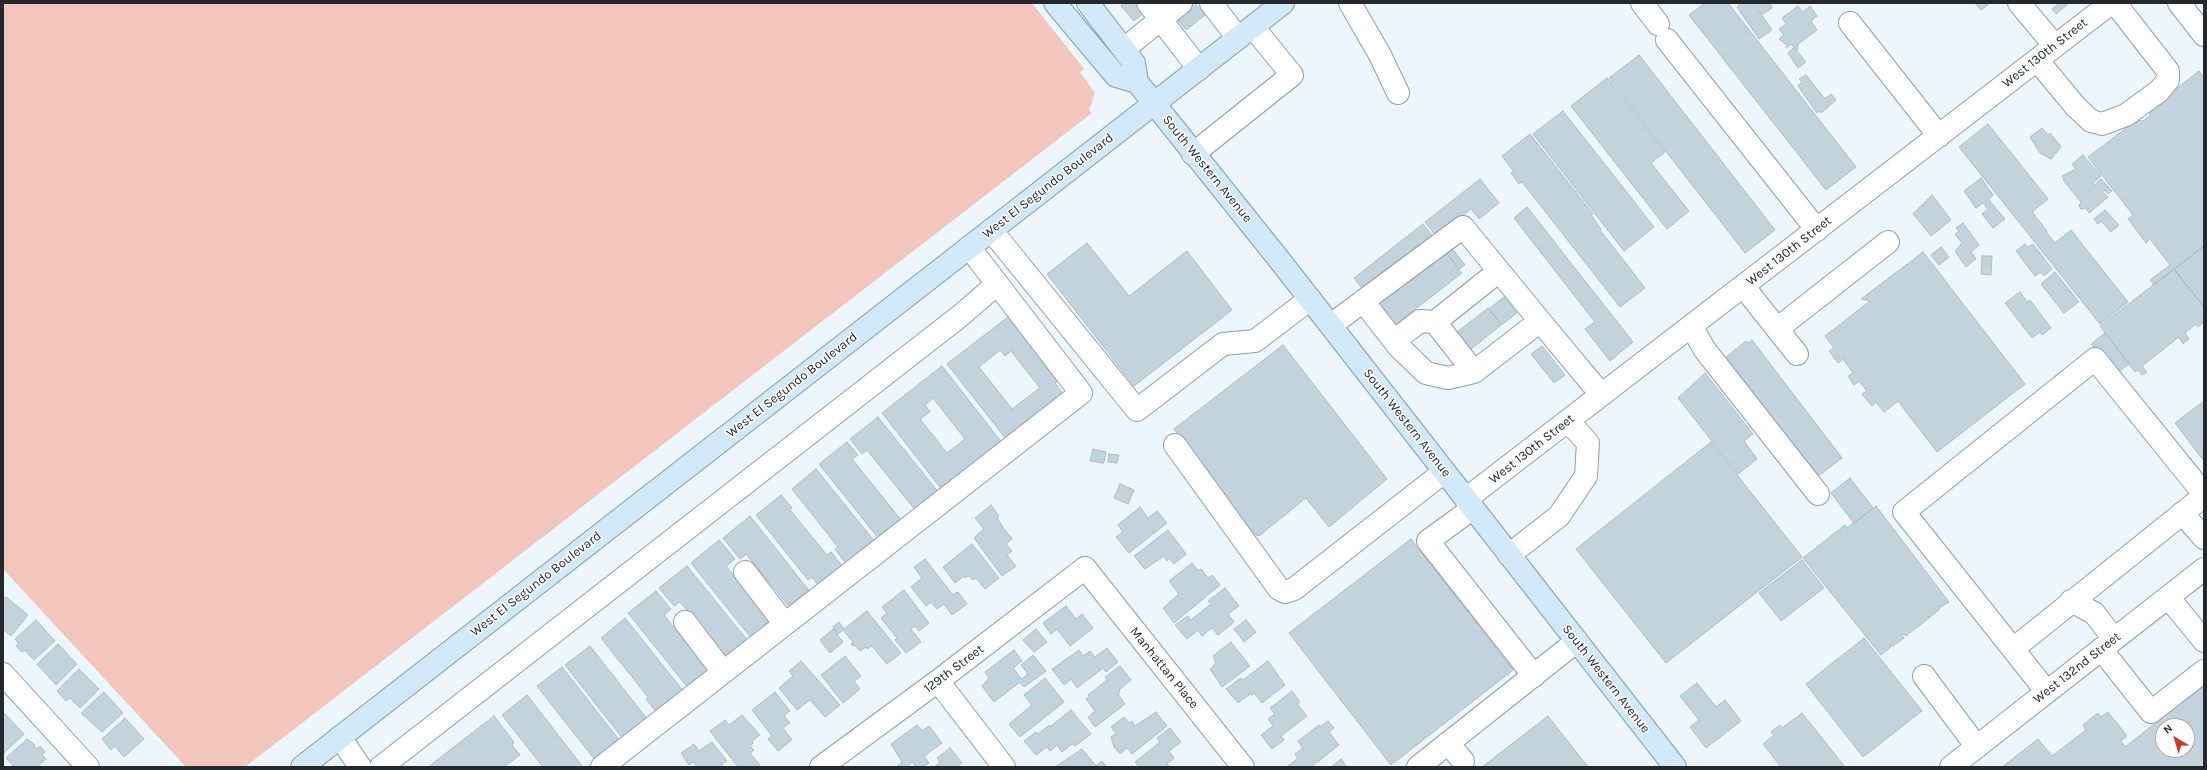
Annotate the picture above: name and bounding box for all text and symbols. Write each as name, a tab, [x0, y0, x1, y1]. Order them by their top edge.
street label: West 130th Street	[1999, 15, 2091, 91]
street label: South Western Avenue	[1159, 112, 1255, 226]
street label: West El Segundo Boulevard	[979, 130, 1117, 242]
street label: West 130th Street	[1743, 213, 1835, 289]
street label: West El Segundo Boulevard	[723, 329, 861, 441]
street label: South Western Avenue	[1360, 366, 1454, 480]
street label: West 130th Street	[1486, 411, 1578, 487]
street label: West El Segundo Boulevard	[467, 528, 605, 640]
street label: South Western Avenue	[1559, 622, 1653, 736]
street label: Manhattan Place	[1126, 624, 1202, 712]
street label: West 132nd Street	[2030, 629, 2124, 707]
street label: 129th Street	[921, 641, 987, 697]
north arrow	[2155, 718, 2195, 758]
text: N	[2161, 721, 2175, 736]

